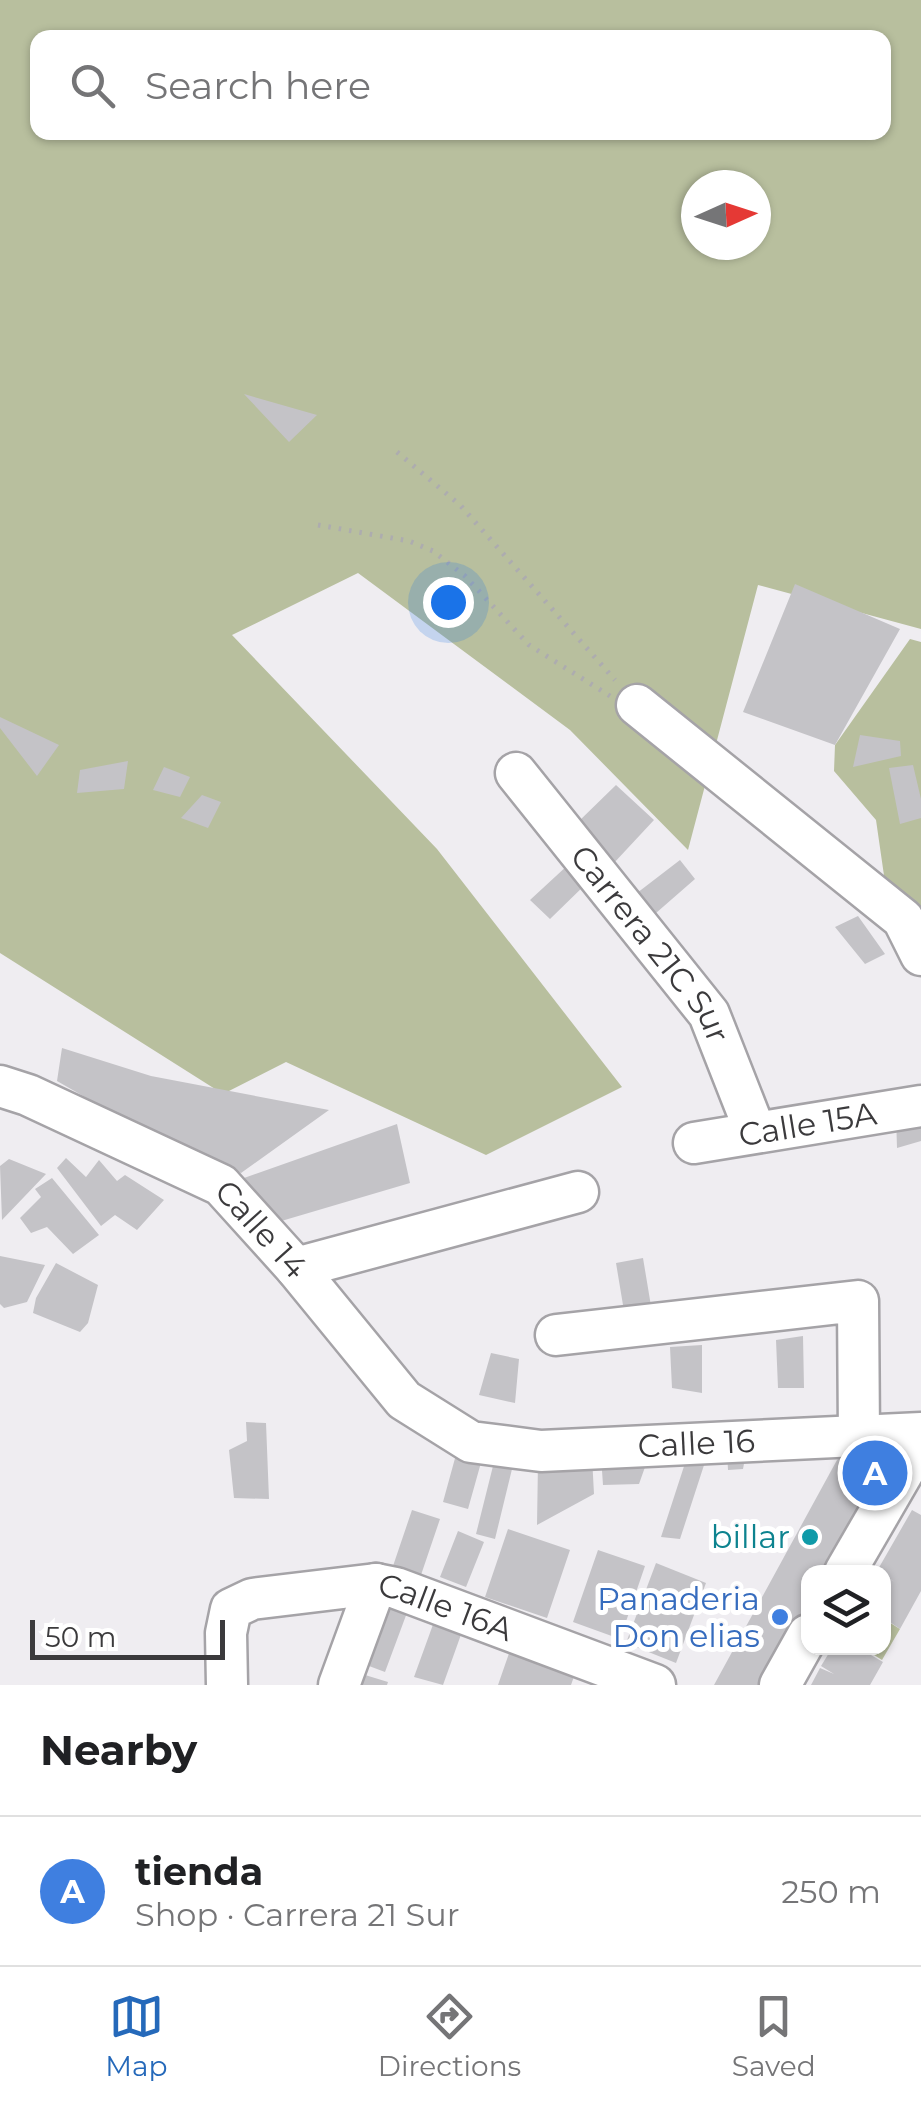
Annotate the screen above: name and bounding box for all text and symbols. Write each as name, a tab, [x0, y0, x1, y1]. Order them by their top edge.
search box	[30, 30, 891, 140]
icon: search	[65, 58, 120, 113]
text: Search here	[145, 62, 371, 109]
north arrow	[681, 170, 771, 260]
your location	[423, 577, 474, 628]
street label: Carrera 21C Sur	[563, 837, 738, 1048]
street label: Calle 15A	[736, 1094, 879, 1154]
street label: Calle 14	[207, 1172, 316, 1286]
street label: Calle 16	[637, 1421, 756, 1465]
pin: A	[842, 1436, 908, 1510]
place label: billar	[711, 1517, 790, 1556]
marker: billar	[799, 1526, 821, 1548]
street label: Calle 16A	[375, 1565, 518, 1649]
map controls	[801, 1565, 891, 1655]
button: layers	[801, 1565, 891, 1655]
place label: Panaderia Don elias	[597, 1579, 760, 1655]
marker: Panaderia Don elias	[769, 1606, 791, 1628]
scale bar	[30, 1615, 225, 1660]
text: 50 m	[45, 1620, 116, 1654]
text: Nearby	[40, 1724, 197, 1776]
text: tienda	[135, 1848, 263, 1895]
text: A	[60, 1872, 85, 1911]
text: 250 m	[781, 1872, 881, 1911]
text: Shop · Carrera 21 Sur	[135, 1895, 460, 1934]
tab: Map	[105, 1989, 167, 2083]
tab: Directions	[378, 1989, 521, 2083]
tab: Saved	[732, 1989, 816, 2083]

